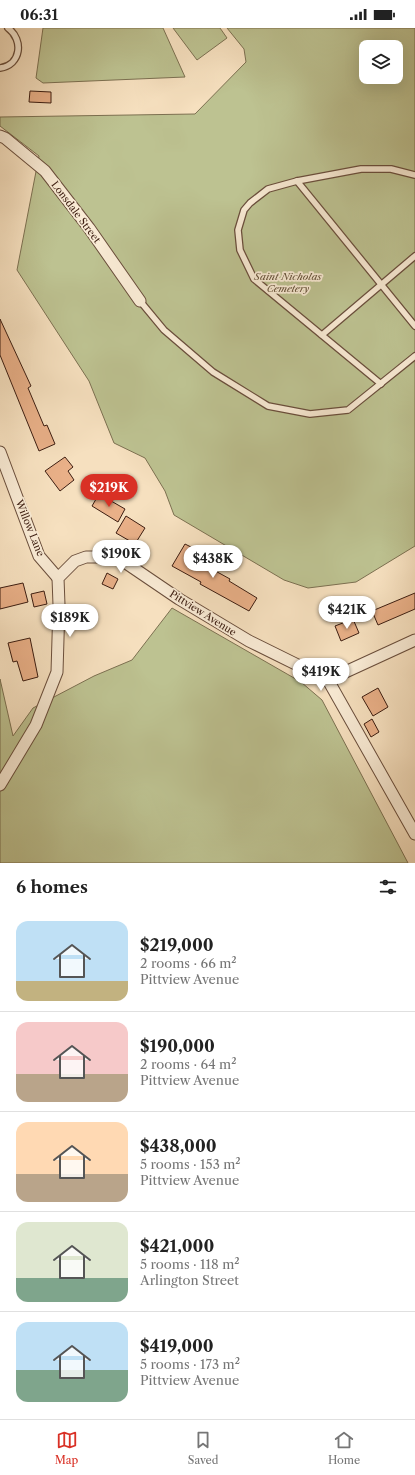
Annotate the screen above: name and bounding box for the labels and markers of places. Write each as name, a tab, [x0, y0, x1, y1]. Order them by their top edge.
pin: $219K	[81, 474, 137, 508]
pin: $190K	[93, 540, 149, 574]
pin: $438K	[185, 545, 241, 579]
pin: $421K	[319, 596, 375, 630]
pin: $189K	[42, 604, 98, 638]
pin: $419K	[293, 658, 349, 692]

